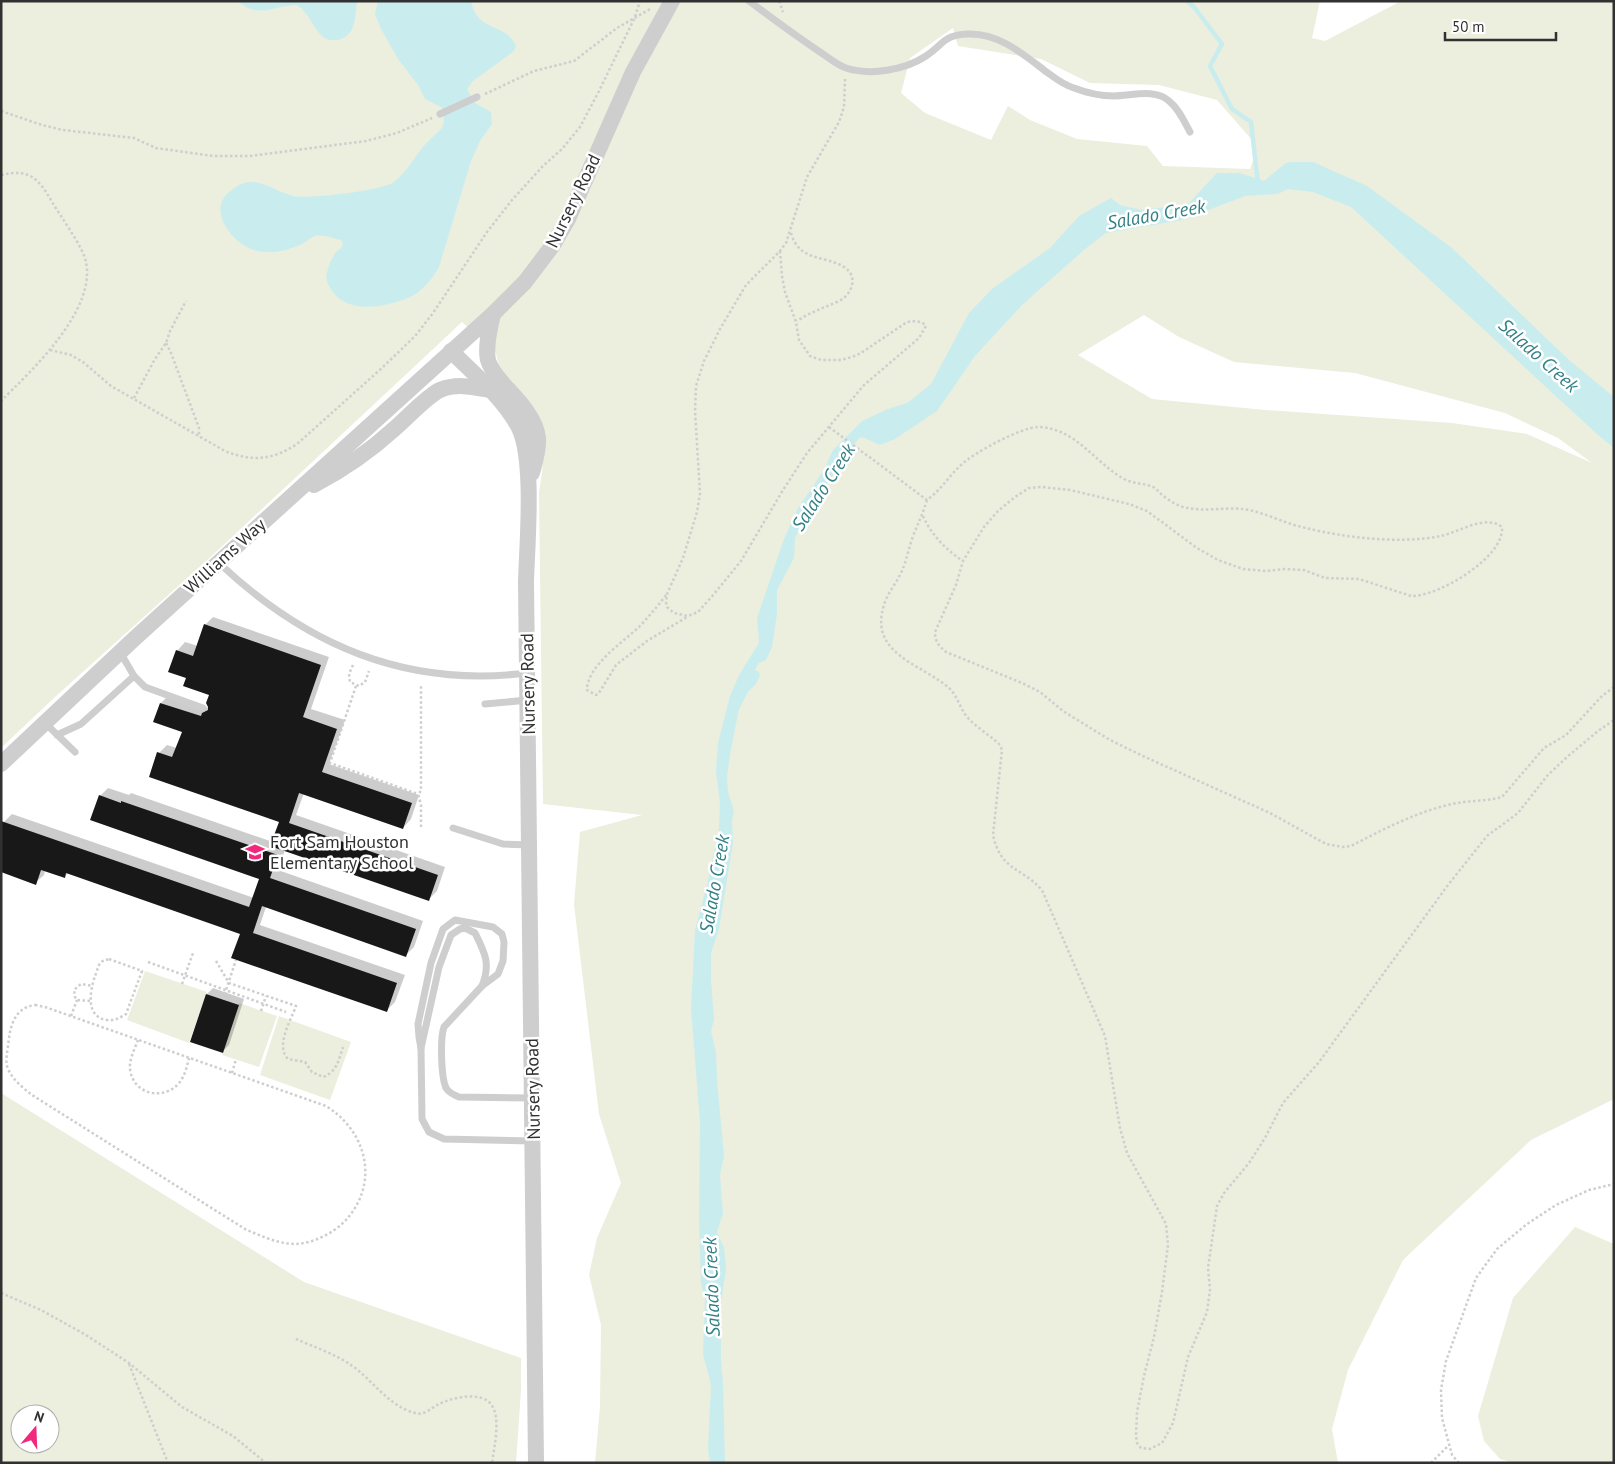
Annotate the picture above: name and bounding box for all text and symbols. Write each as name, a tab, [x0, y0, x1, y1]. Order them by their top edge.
scale bar	[1445, 10, 1556, 42]
text: 50 m	[1452, 17, 1485, 36]
street label: Nursery Road	[540, 150, 605, 251]
water label: Salado Creek	[1105, 193, 1209, 234]
water label: Salado Creek	[1494, 313, 1585, 398]
water label: Salado Creek	[786, 438, 861, 535]
street label: Williams Way	[179, 513, 271, 598]
street label: Nursery Road	[515, 633, 540, 735]
place label: Fort Sam Houston Elementary School	[270, 830, 414, 874]
water label: Salado Creek	[694, 831, 735, 935]
school or university icon: Fort Sam Houston Elementary School	[244, 841, 266, 863]
street label: Nursery Road	[520, 1038, 545, 1140]
water label: Salado Creek	[697, 1235, 725, 1337]
north arrow	[10, 1404, 60, 1454]
text: N	[32, 1407, 47, 1427]

